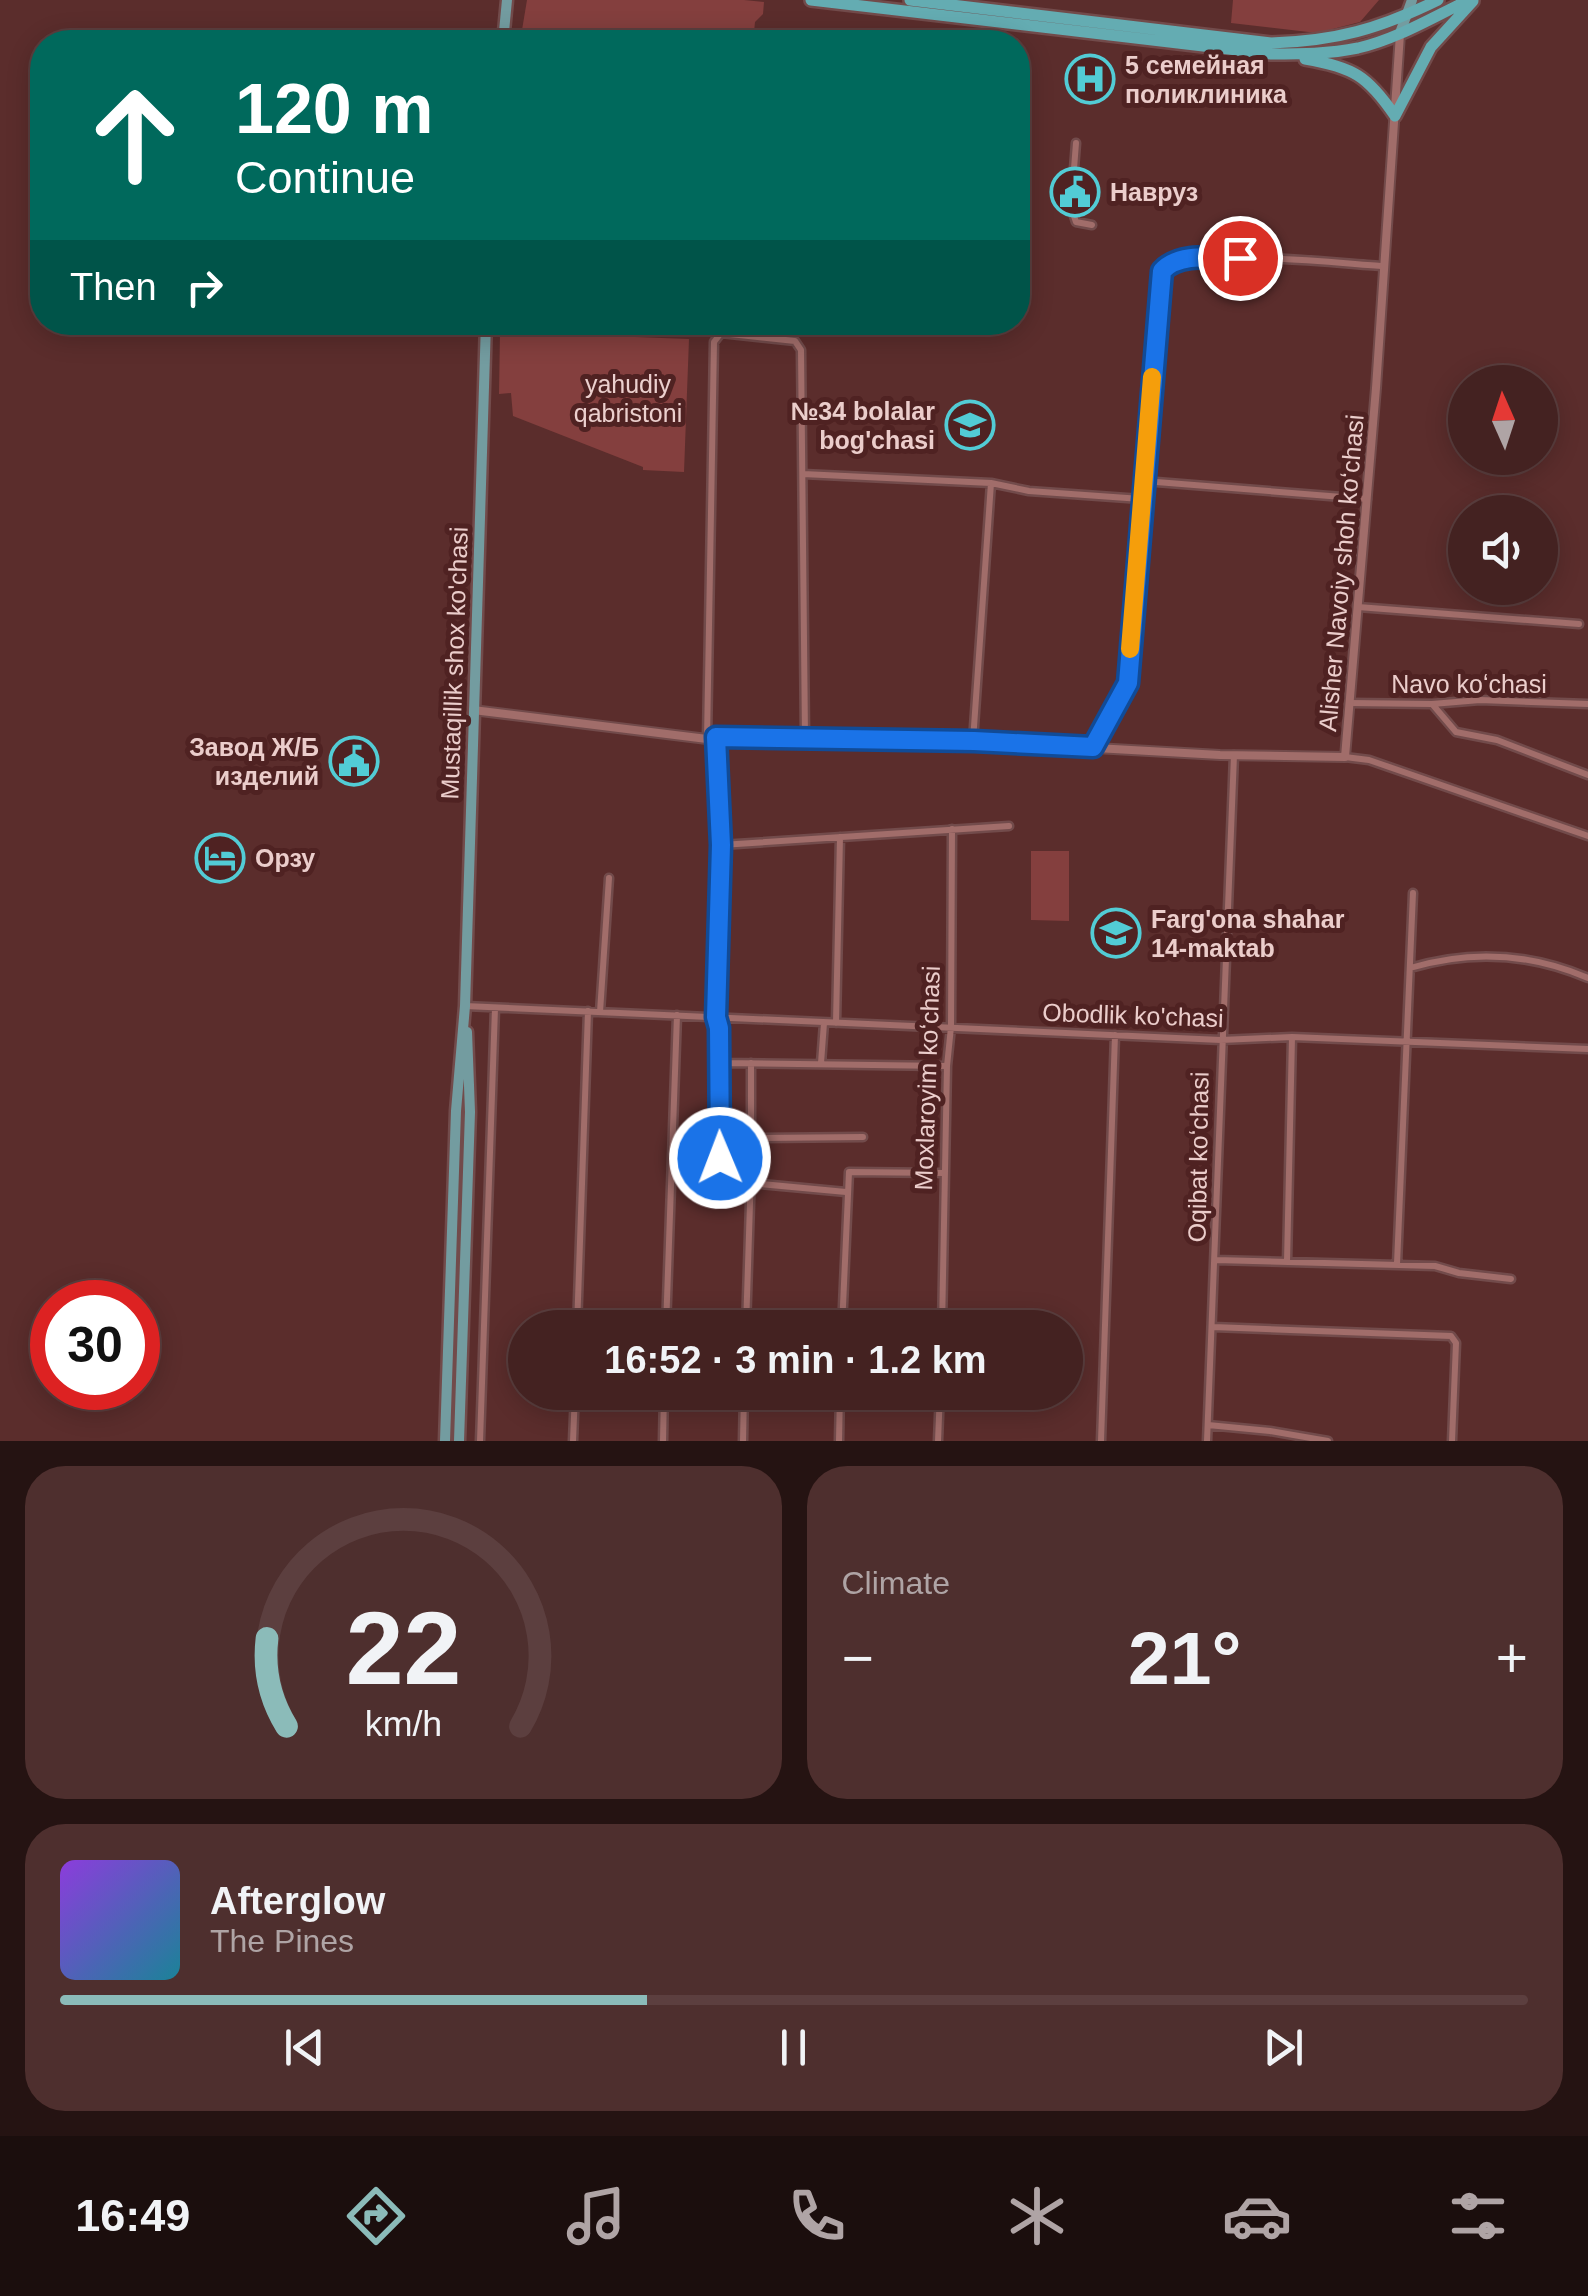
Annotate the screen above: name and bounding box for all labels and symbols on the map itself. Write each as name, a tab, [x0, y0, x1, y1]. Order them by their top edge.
place label: 5 семейная поликлиника	[1125, 51, 1288, 108]
hospital icon: 5 семейная поликлиника	[1064, 53, 1116, 105]
public building icon: Навруз	[1049, 166, 1101, 218]
place label: Навруз	[1110, 178, 1198, 206]
pin	[1198, 216, 1283, 301]
north arrow	[1448, 365, 1558, 475]
park label: yahudiy qabristoni	[574, 370, 682, 427]
place label: №34 bolalar bog'chasi	[790, 397, 935, 454]
school or university icon: №34 bolalar bog'chasi	[944, 399, 996, 451]
street label: Alisher Navoiy shoh koʻchasi	[1313, 413, 1369, 733]
street label: Mustaqillik shox ko'chasi	[435, 526, 473, 800]
street label: Navo koʻchasi	[1391, 670, 1547, 698]
place label: Завод Ж/Б изделий	[189, 733, 319, 790]
public building icon: Завод Ж/Б изделий	[328, 735, 380, 787]
hotel icon: Орзу	[194, 832, 246, 884]
place label: Орзу	[255, 844, 315, 872]
place label: Farg'ona shahar 14-maktab	[1151, 905, 1345, 962]
school or university icon: Farg'ona shahar 14-maktab	[1090, 907, 1142, 959]
street label: Moxlaroyim koʻchasi	[909, 965, 945, 1191]
street label: Obodlik ko'chasi	[1042, 998, 1224, 1032]
street label: Oqibat koʻchasi	[1183, 1071, 1213, 1243]
position arrow	[668, 1106, 772, 1210]
speed limit sign: 30	[30, 1280, 160, 1410]

